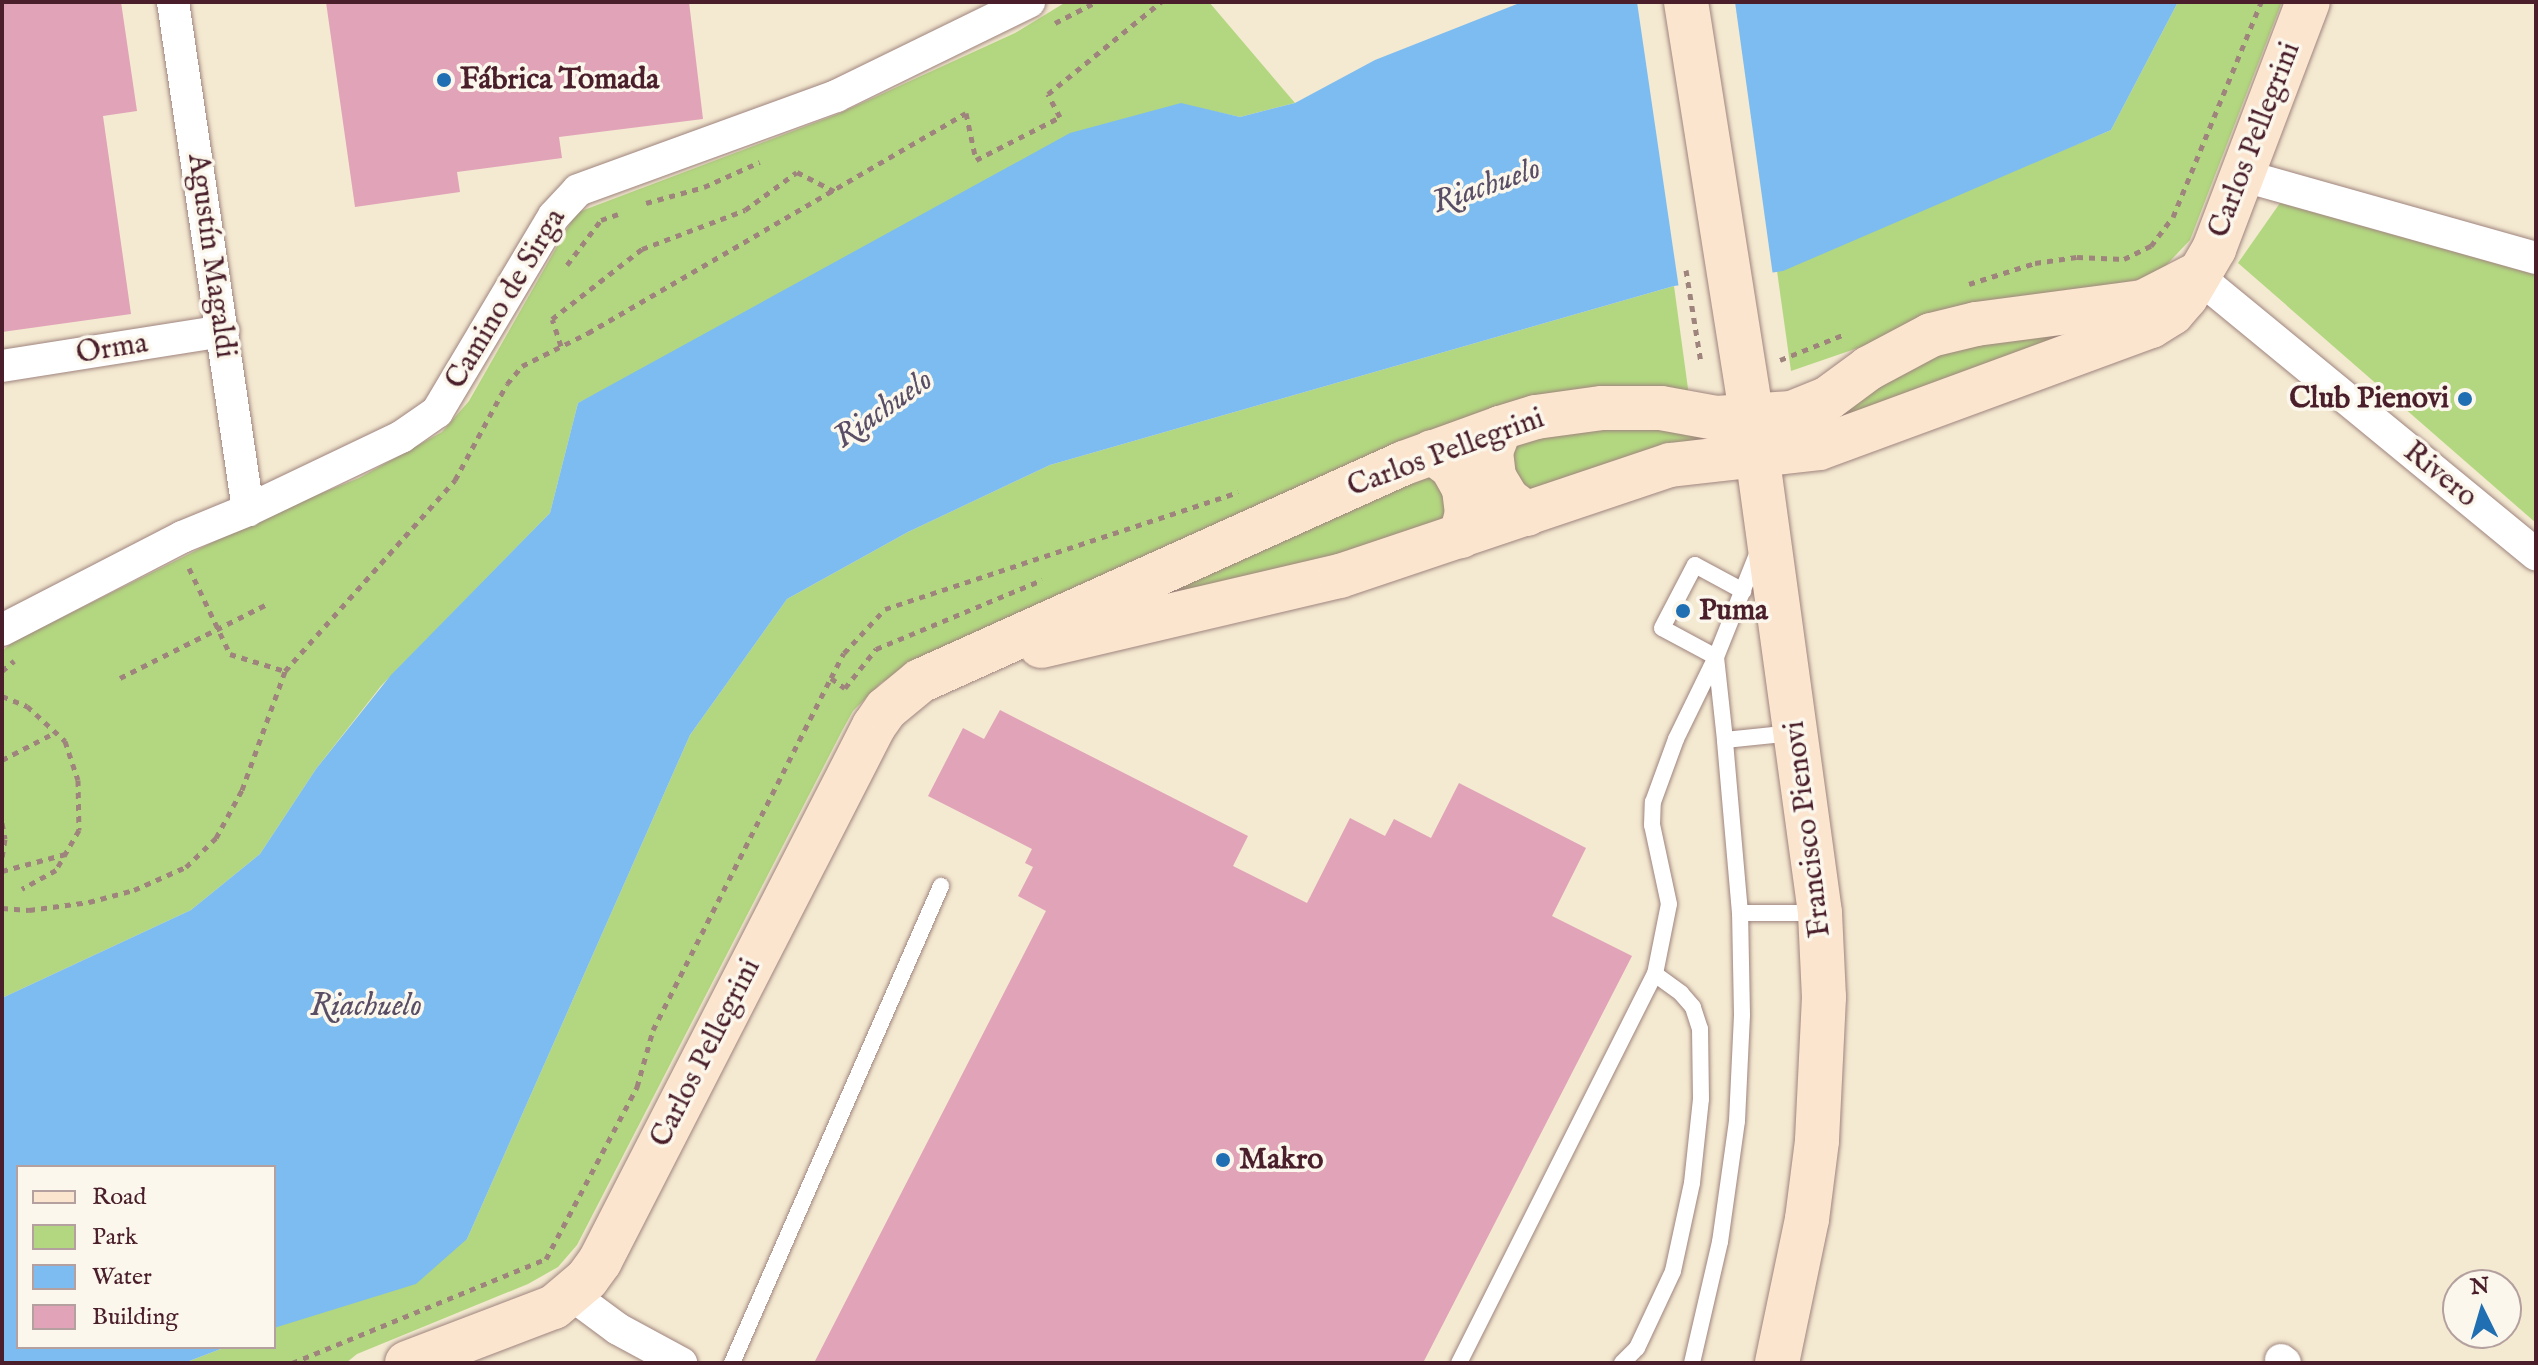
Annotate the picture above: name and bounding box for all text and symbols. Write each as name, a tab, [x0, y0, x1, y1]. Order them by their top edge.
street label: Carlos Pellegrini	[2201, 37, 2309, 243]
place label: Fábrica Tomada	[460, 62, 659, 98]
marker: Fábrica Tomada	[435, 71, 453, 89]
street label: Agustín Magaldi	[179, 151, 243, 361]
water label: Riachuelo	[1428, 151, 1546, 223]
street label: Camino de Sirga	[438, 202, 574, 396]
street label: Orma	[74, 326, 150, 372]
water label: Riachuelo	[827, 362, 941, 458]
place label: Club Pienovi	[2289, 381, 2449, 417]
marker: Club Pienovi	[2456, 390, 2474, 408]
street label: Carlos Pellegrini	[1343, 401, 1549, 505]
street label: Rivero	[2396, 434, 2484, 516]
place label: Puma	[1699, 593, 1768, 629]
marker: Puma	[1674, 602, 1692, 620]
street label: Francisco Pienovi	[1777, 719, 1839, 939]
street label: Carlos Pellegrini	[643, 953, 769, 1153]
water label: Riachuelo	[310, 988, 422, 1026]
place label: Makro	[1239, 1142, 1323, 1178]
marker: Makro	[1214, 1151, 1232, 1169]
legend	[16, 1165, 276, 1349]
text: Road	[92, 1182, 146, 1213]
text: Park	[92, 1222, 138, 1253]
text: Water	[92, 1262, 152, 1293]
north arrow	[2442, 1269, 2522, 1349]
text: N	[2469, 1272, 2491, 1302]
text: Building	[92, 1302, 178, 1333]

